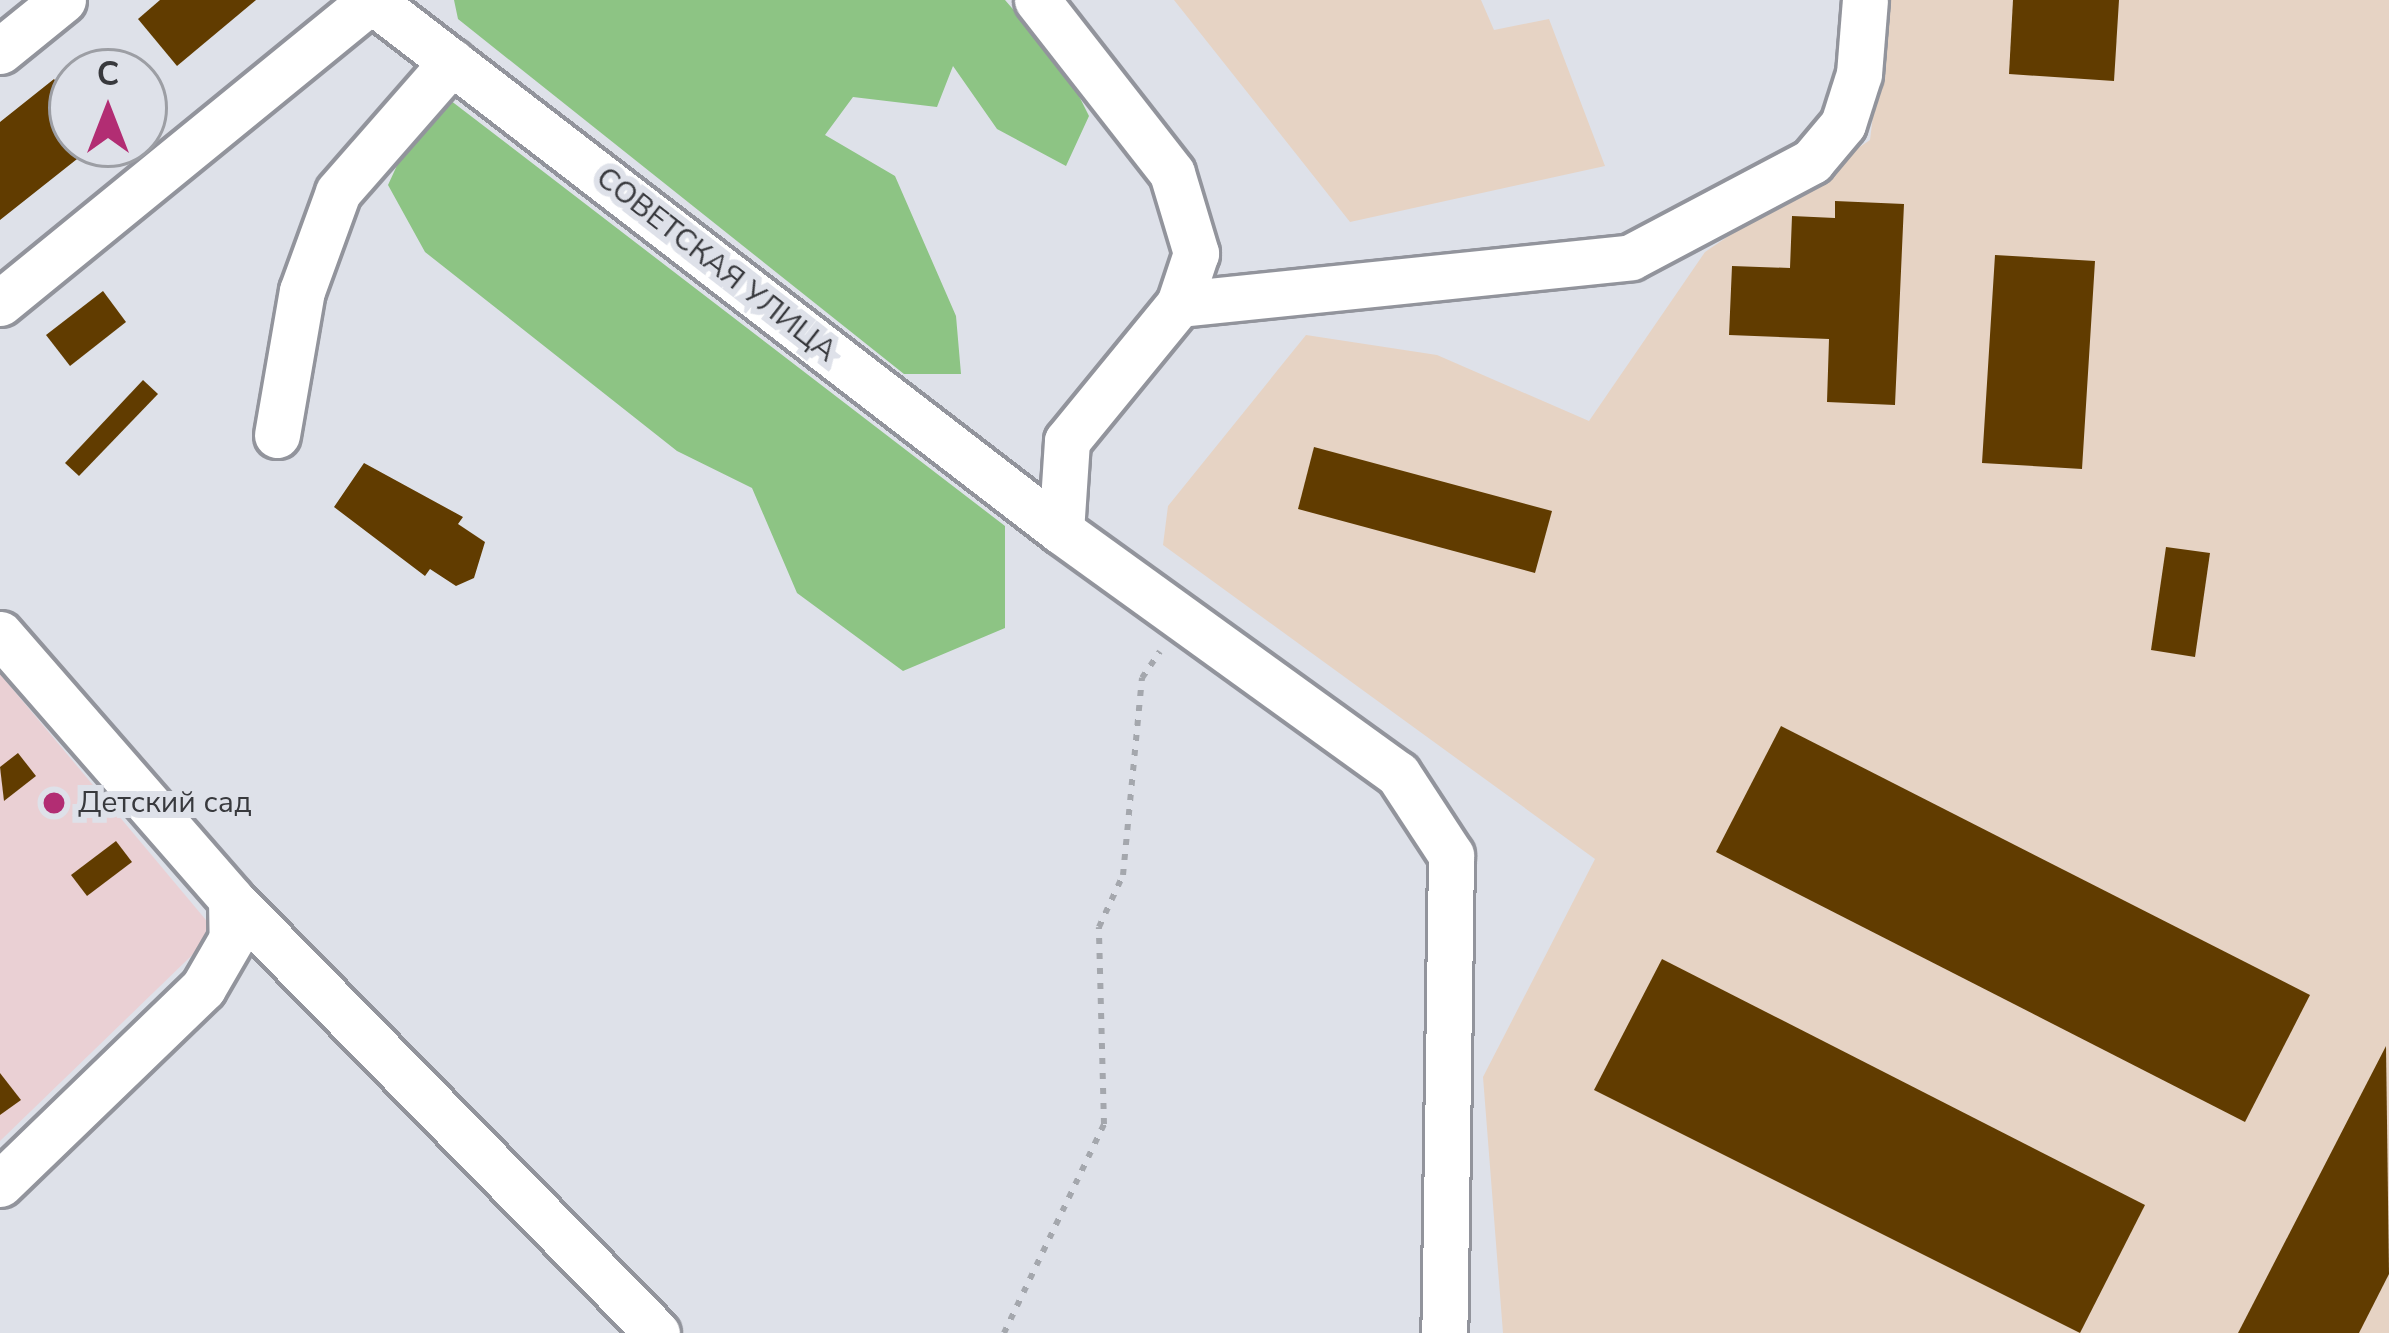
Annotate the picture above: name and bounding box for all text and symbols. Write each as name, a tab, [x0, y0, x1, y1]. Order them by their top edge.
north arrow	[48, 48, 168, 168]
text: С	[97, 52, 119, 97]
street label: СОВЕТСКАЯ УЛИЦА	[589, 160, 843, 370]
place label: Детский сад	[78, 785, 252, 821]
marker: Детский сад	[41, 790, 67, 816]

